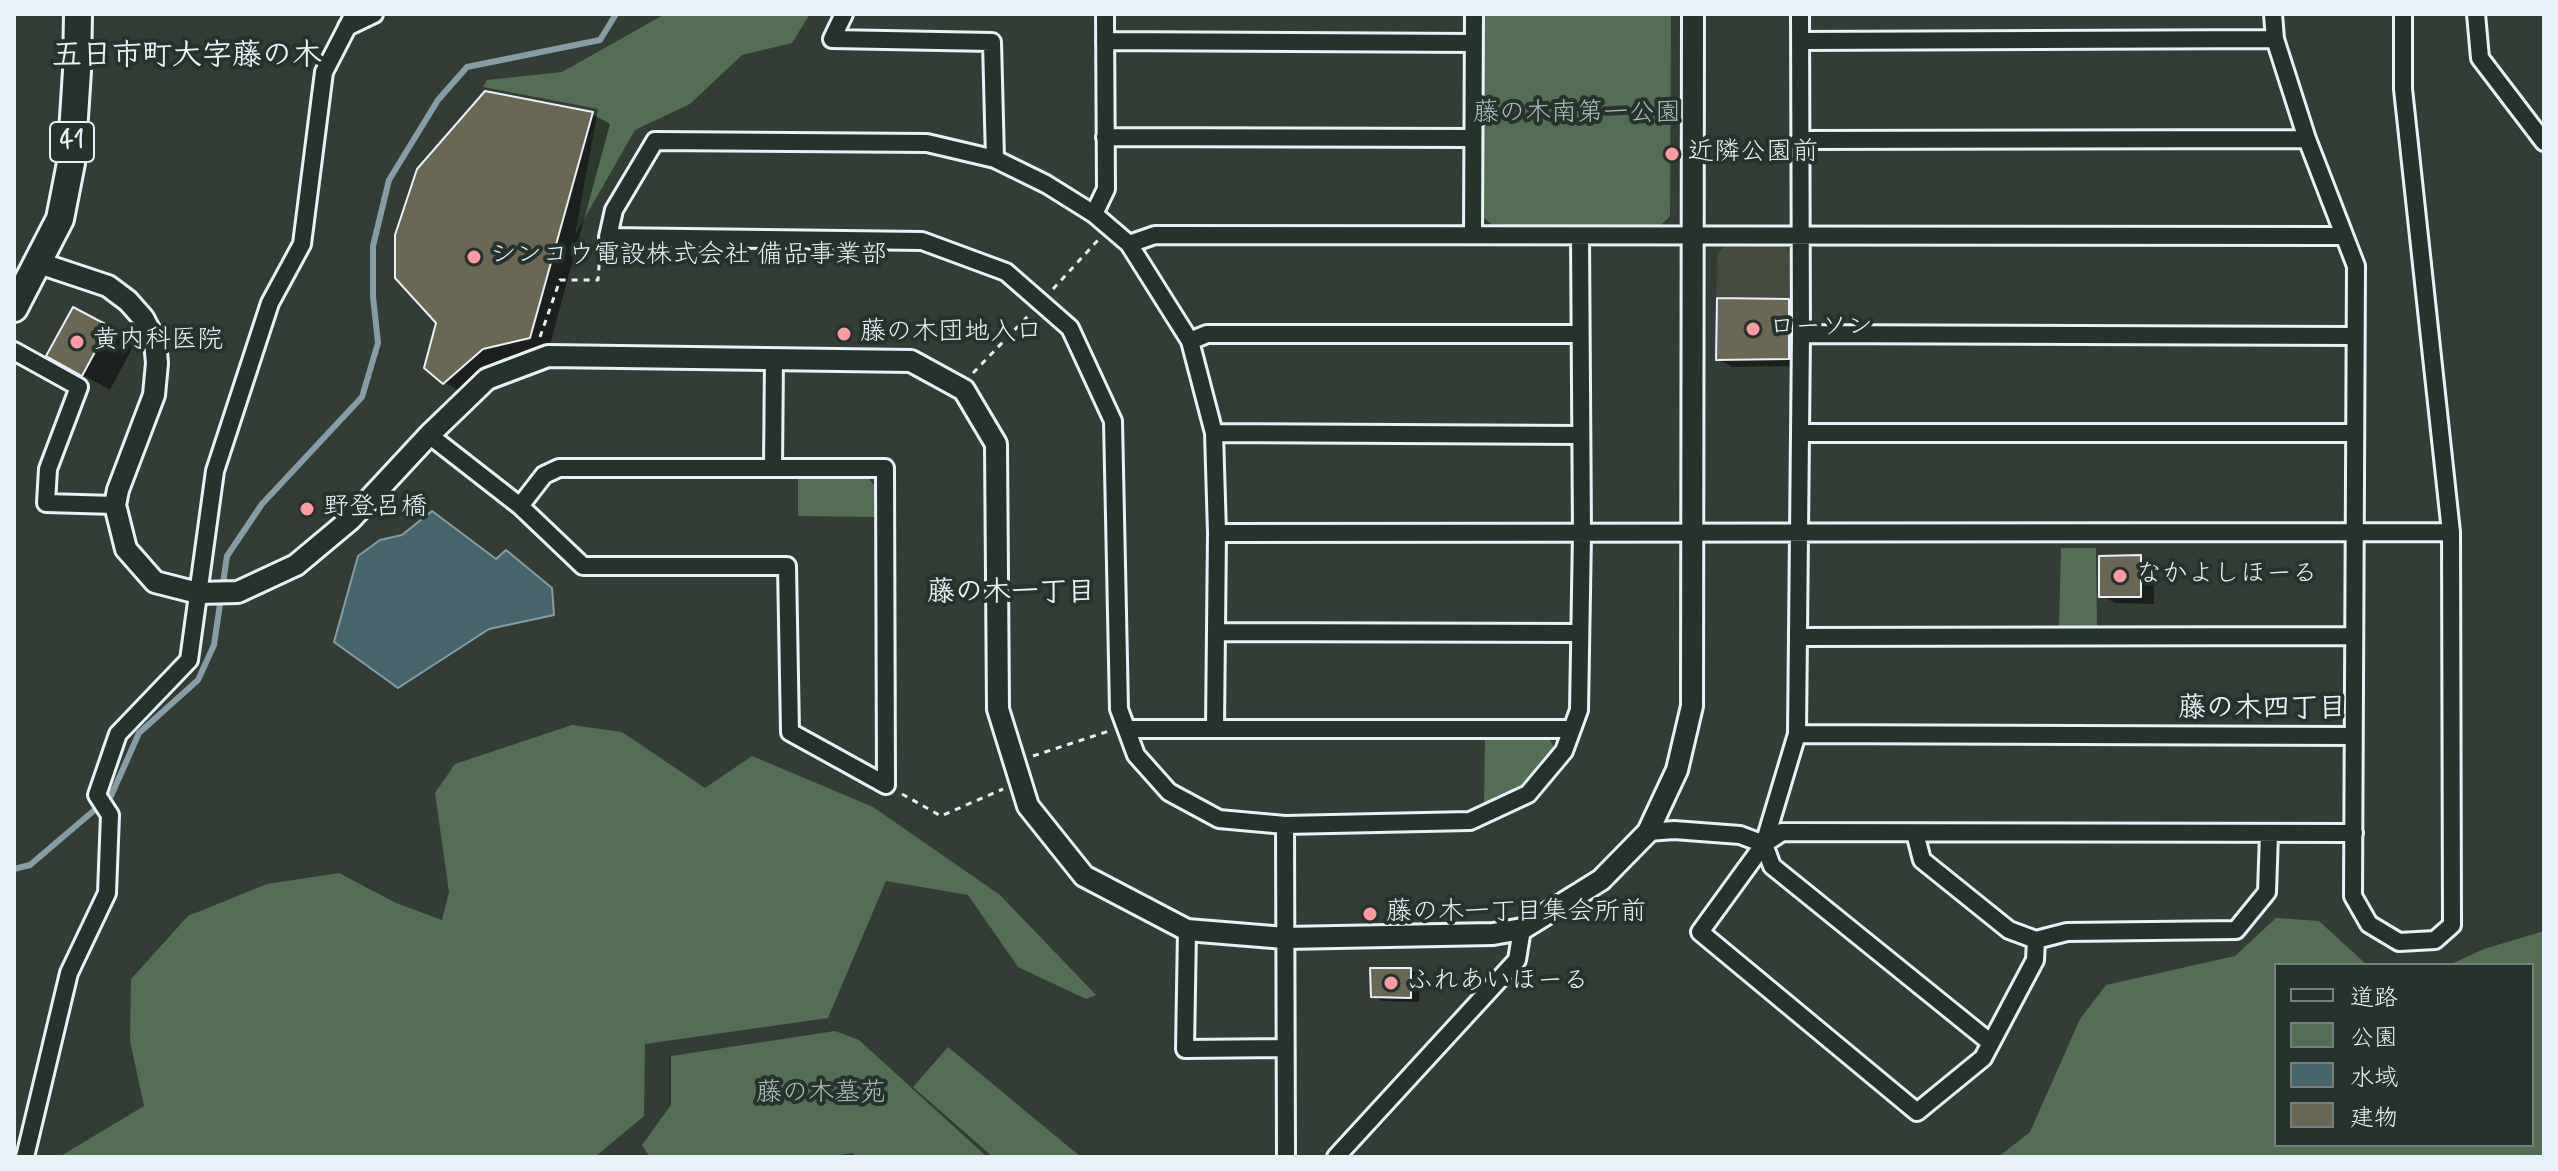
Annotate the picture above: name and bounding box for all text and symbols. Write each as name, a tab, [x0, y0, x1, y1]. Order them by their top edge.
district label: 五日市町大字藤の木	[52, 40, 322, 76]
park label: 藤の木南第一公園	[1473, 99, 1681, 131]
road number: 41	[50, 122, 94, 162]
place label: 近隣公園前	[1688, 138, 1818, 170]
marker: 近隣公園前	[1663, 145, 1681, 163]
place label: シンコウ電設株式会社 備品事業部	[490, 241, 887, 273]
marker: シンコウ電設株式会社 備品事業部	[465, 248, 483, 266]
place label: ローソン	[1769, 313, 1873, 345]
place label: 藤の木団地入口	[860, 318, 1042, 350]
marker: ローソン	[1744, 320, 1762, 338]
marker: 藤の木団地入口	[835, 325, 853, 343]
place label: 黄内科医院	[93, 326, 223, 358]
marker: 黄内科医院	[68, 333, 86, 351]
place label: 野登呂橋	[323, 493, 427, 525]
marker: 野登呂橋	[298, 500, 316, 518]
place label: なかよしほーる	[2136, 560, 2318, 592]
marker: なかよしほーる	[2111, 567, 2129, 585]
district label: 藤の木一丁目	[927, 577, 1095, 611]
district label: 藤の木四丁目	[2178, 693, 2346, 727]
place label: 藤の木一丁目集会所前	[1386, 898, 1646, 930]
marker: 藤の木一丁目集会所前	[1361, 905, 1379, 923]
legend	[2274, 963, 2534, 1147]
place label: ふれあいほーる	[1407, 967, 1589, 999]
marker: ふれあいほーる	[1382, 974, 1400, 992]
text: 道路	[2350, 983, 2398, 1014]
text: 公園	[2350, 1023, 2398, 1054]
text: 水域	[2350, 1063, 2398, 1094]
park label: 藤の木墓苑	[756, 1079, 886, 1111]
text: 建物	[2350, 1103, 2398, 1134]

